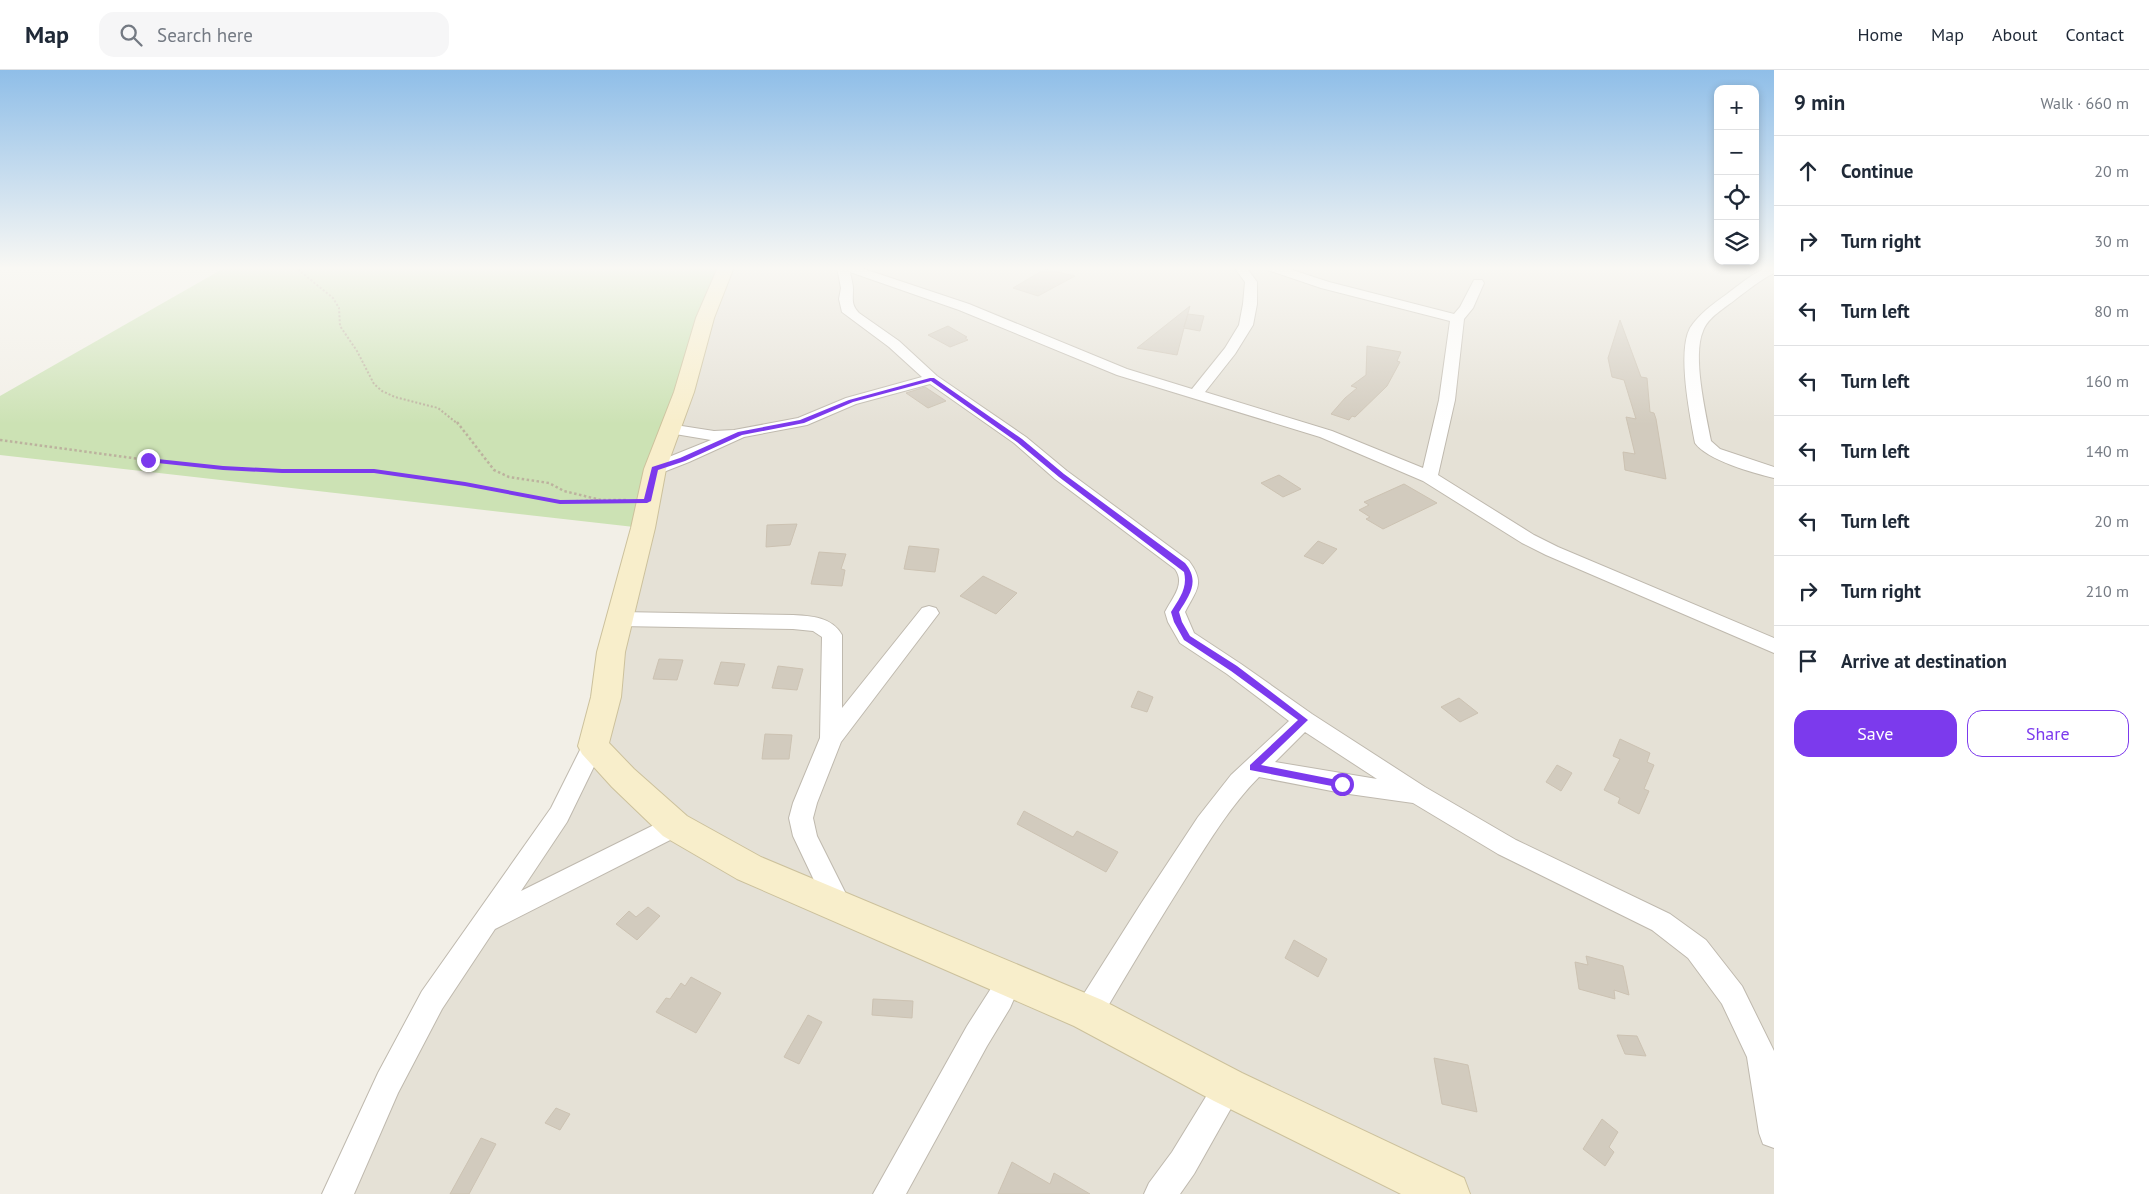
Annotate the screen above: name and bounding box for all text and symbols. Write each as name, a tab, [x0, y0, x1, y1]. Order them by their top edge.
search box	[99, 12, 449, 57]
text: Map	[25, 19, 69, 50]
icon: search	[117, 21, 145, 49]
text: Search here	[157, 23, 253, 47]
text: Home	[1857, 23, 1903, 46]
text: Map	[1931, 23, 1964, 46]
text: About	[1992, 23, 2038, 46]
text: Contact	[2066, 23, 2124, 46]
map controls	[1714, 85, 1759, 265]
button: +	[1714, 85, 1759, 130]
text: 9 min	[1794, 89, 1845, 116]
text: Walk · 660 m	[2040, 93, 2129, 113]
button: −	[1714, 130, 1759, 175]
icon: ahead	[1794, 157, 1822, 185]
text: Continue	[1841, 159, 1913, 183]
text: 20 m	[2094, 161, 2129, 181]
button: locate	[1714, 175, 1759, 220]
button: layers	[1714, 220, 1759, 265]
icon: right	[1794, 227, 1822, 255]
text: Turn right	[1841, 229, 1921, 253]
text: 30 m	[2094, 231, 2129, 251]
icon: left	[1794, 297, 1822, 325]
text: Turn left	[1841, 299, 1910, 323]
text: 80 m	[2094, 301, 2129, 321]
icon: left	[1794, 367, 1822, 395]
text: Turn left	[1841, 369, 1910, 393]
text: 160 m	[2086, 371, 2129, 391]
icon: left	[1794, 437, 1822, 465]
text: Turn left	[1841, 439, 1910, 463]
text: 140 m	[2086, 441, 2129, 461]
route end	[137, 449, 160, 472]
icon: left	[1794, 507, 1822, 535]
text: Turn left	[1841, 509, 1910, 533]
text: 20 m	[2094, 511, 2129, 531]
icon: right	[1794, 577, 1822, 605]
text: Turn right	[1841, 579, 1921, 603]
text: 210 m	[2086, 581, 2129, 601]
icon: arrive	[1794, 647, 1822, 675]
text: Arrive at destination	[1841, 649, 2007, 673]
button: Save	[1794, 710, 1957, 757]
button: Share	[1967, 710, 2129, 757]
route start	[1331, 773, 1354, 796]

